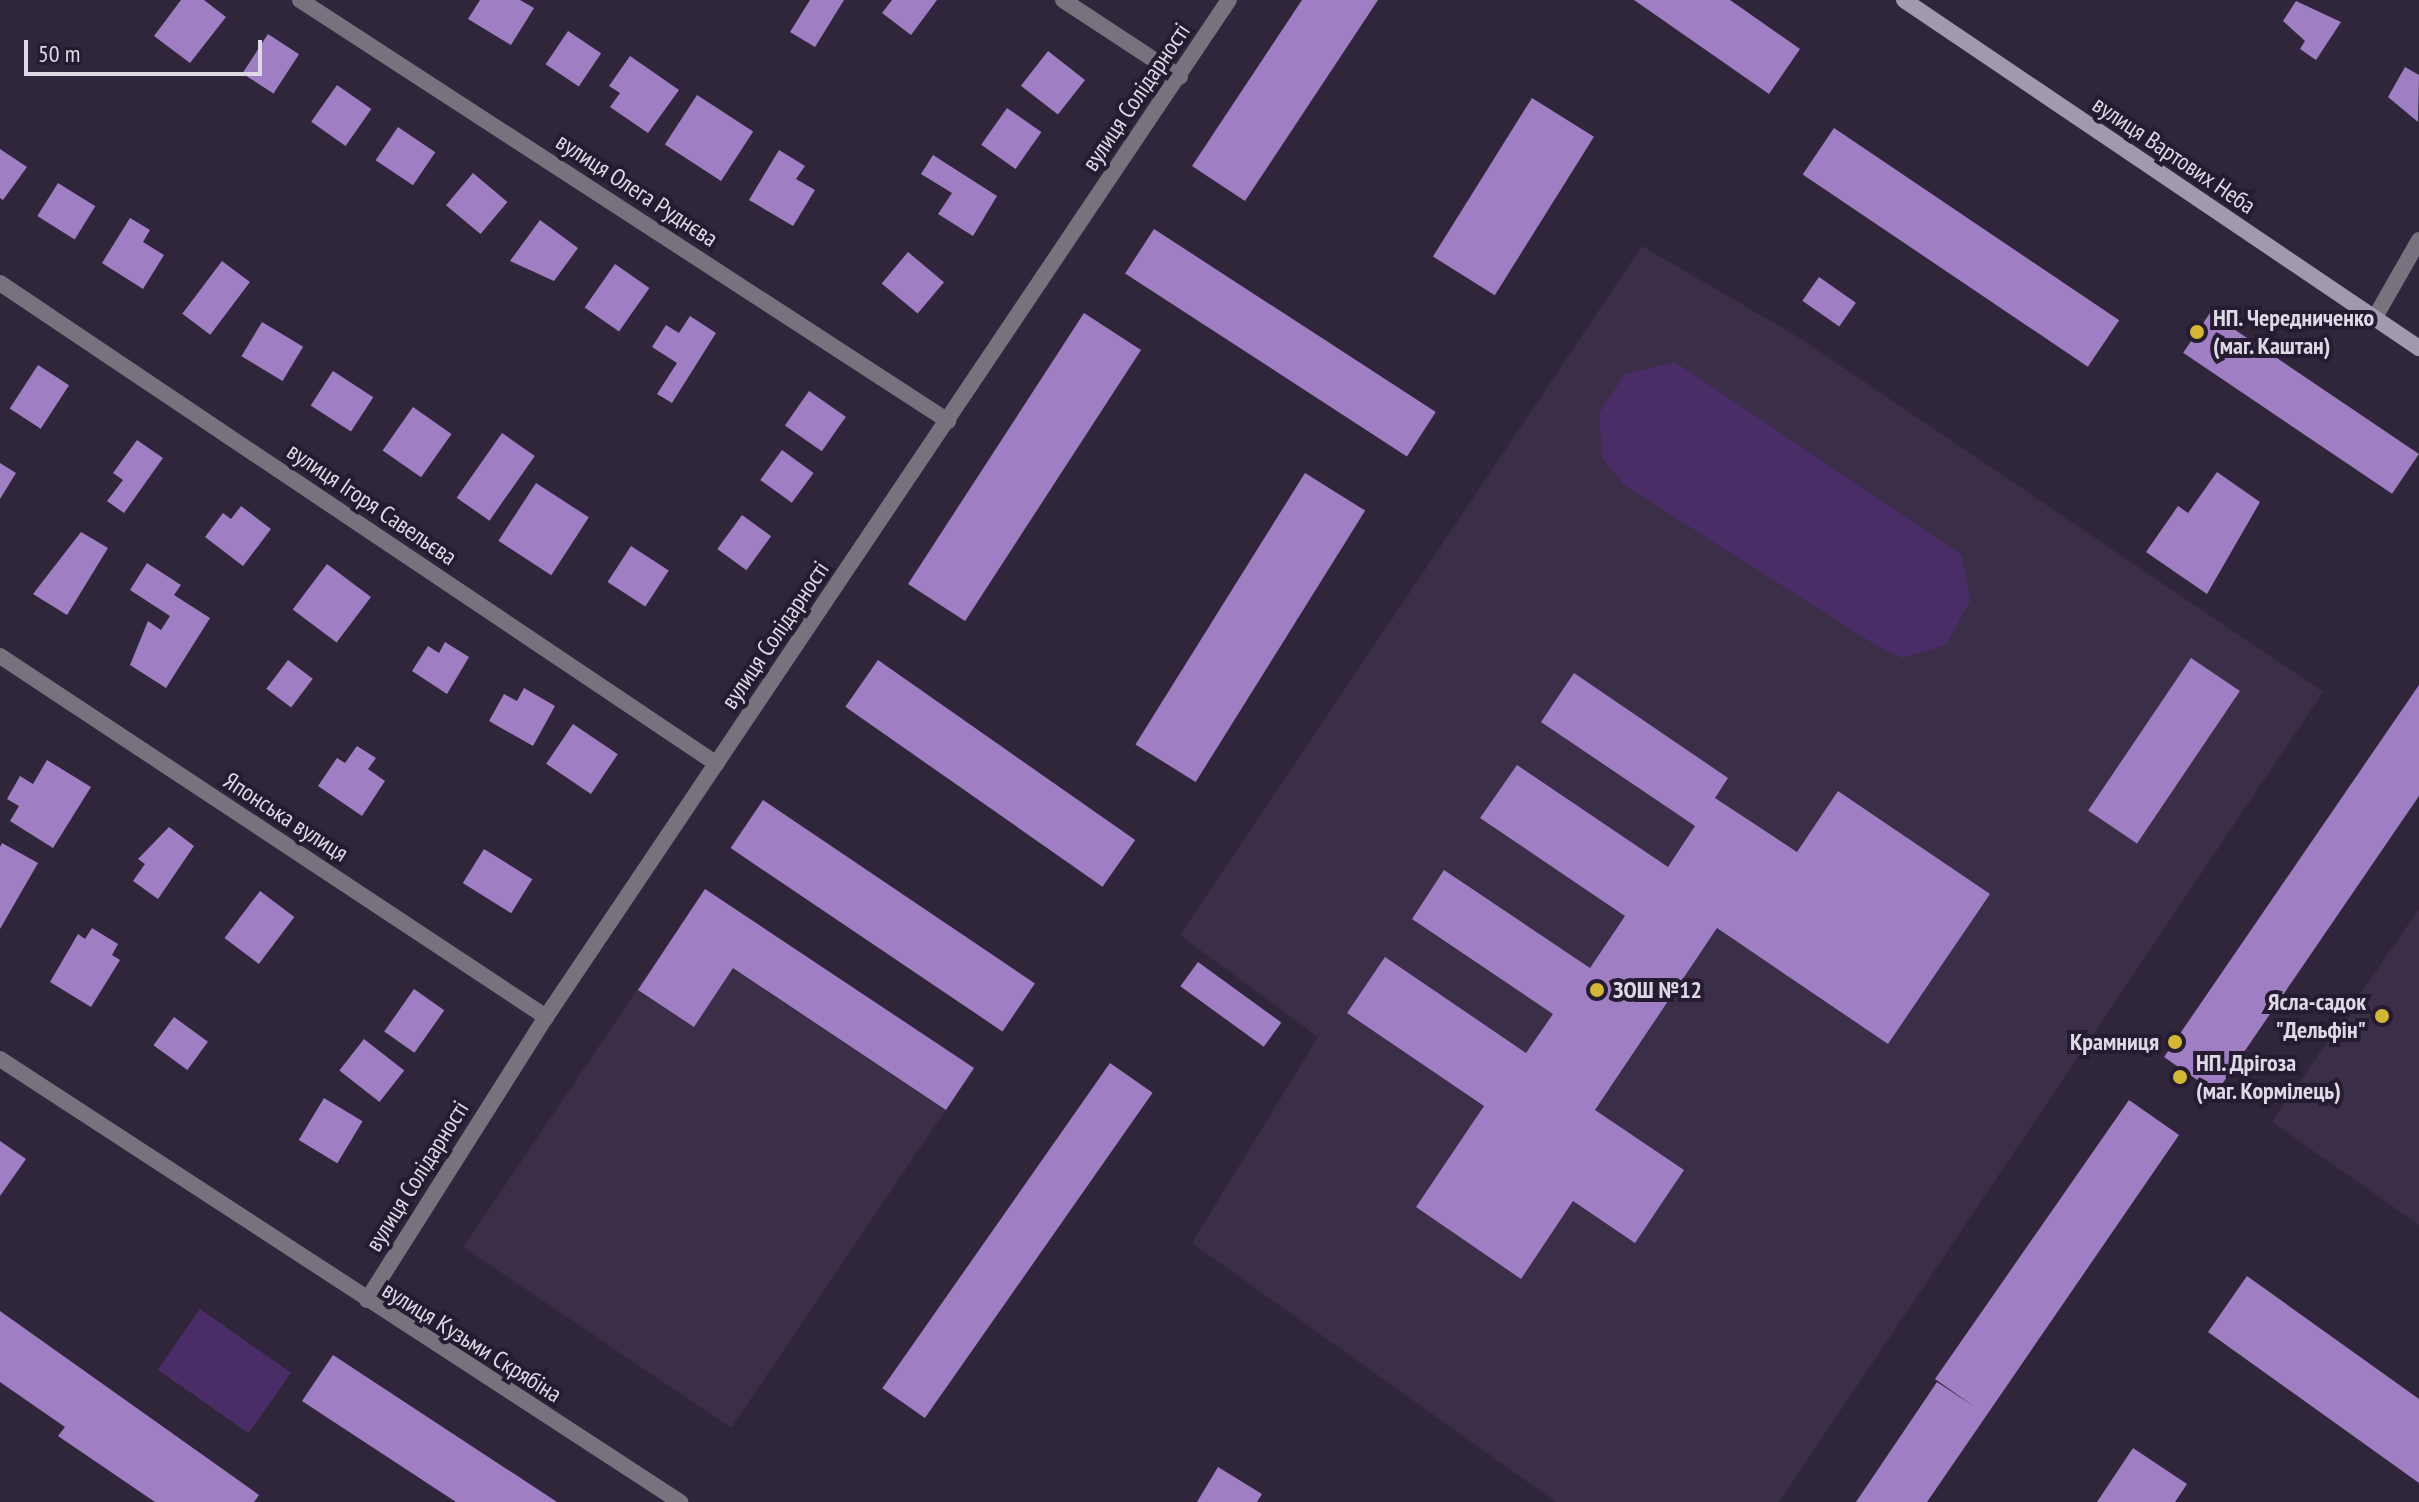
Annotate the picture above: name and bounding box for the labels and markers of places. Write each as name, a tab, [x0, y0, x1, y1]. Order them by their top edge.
place label: НП. Чередниченко (маг. Каштан)	[2213, 304, 2376, 360]
marker: НП. Чередниченко (маг. Каштан)	[2188, 323, 2206, 341]
place label: ЗОШ №12	[1613, 976, 1702, 1004]
marker: ЗОШ №12	[1588, 981, 1606, 999]
place label: Ясла-садок "Дельфін"	[2268, 988, 2366, 1044]
marker: Ясла-садок "Дельфін"	[2373, 1007, 2391, 1025]
place label: Крамниця	[2070, 1028, 2159, 1056]
marker: Крамниця	[2166, 1033, 2184, 1051]
place label: НП. Дрігоза (маг. Кормілець)	[2196, 1049, 2342, 1105]
marker: НП. Дрігоза (маг. Кормілець)	[2171, 1068, 2189, 1086]

